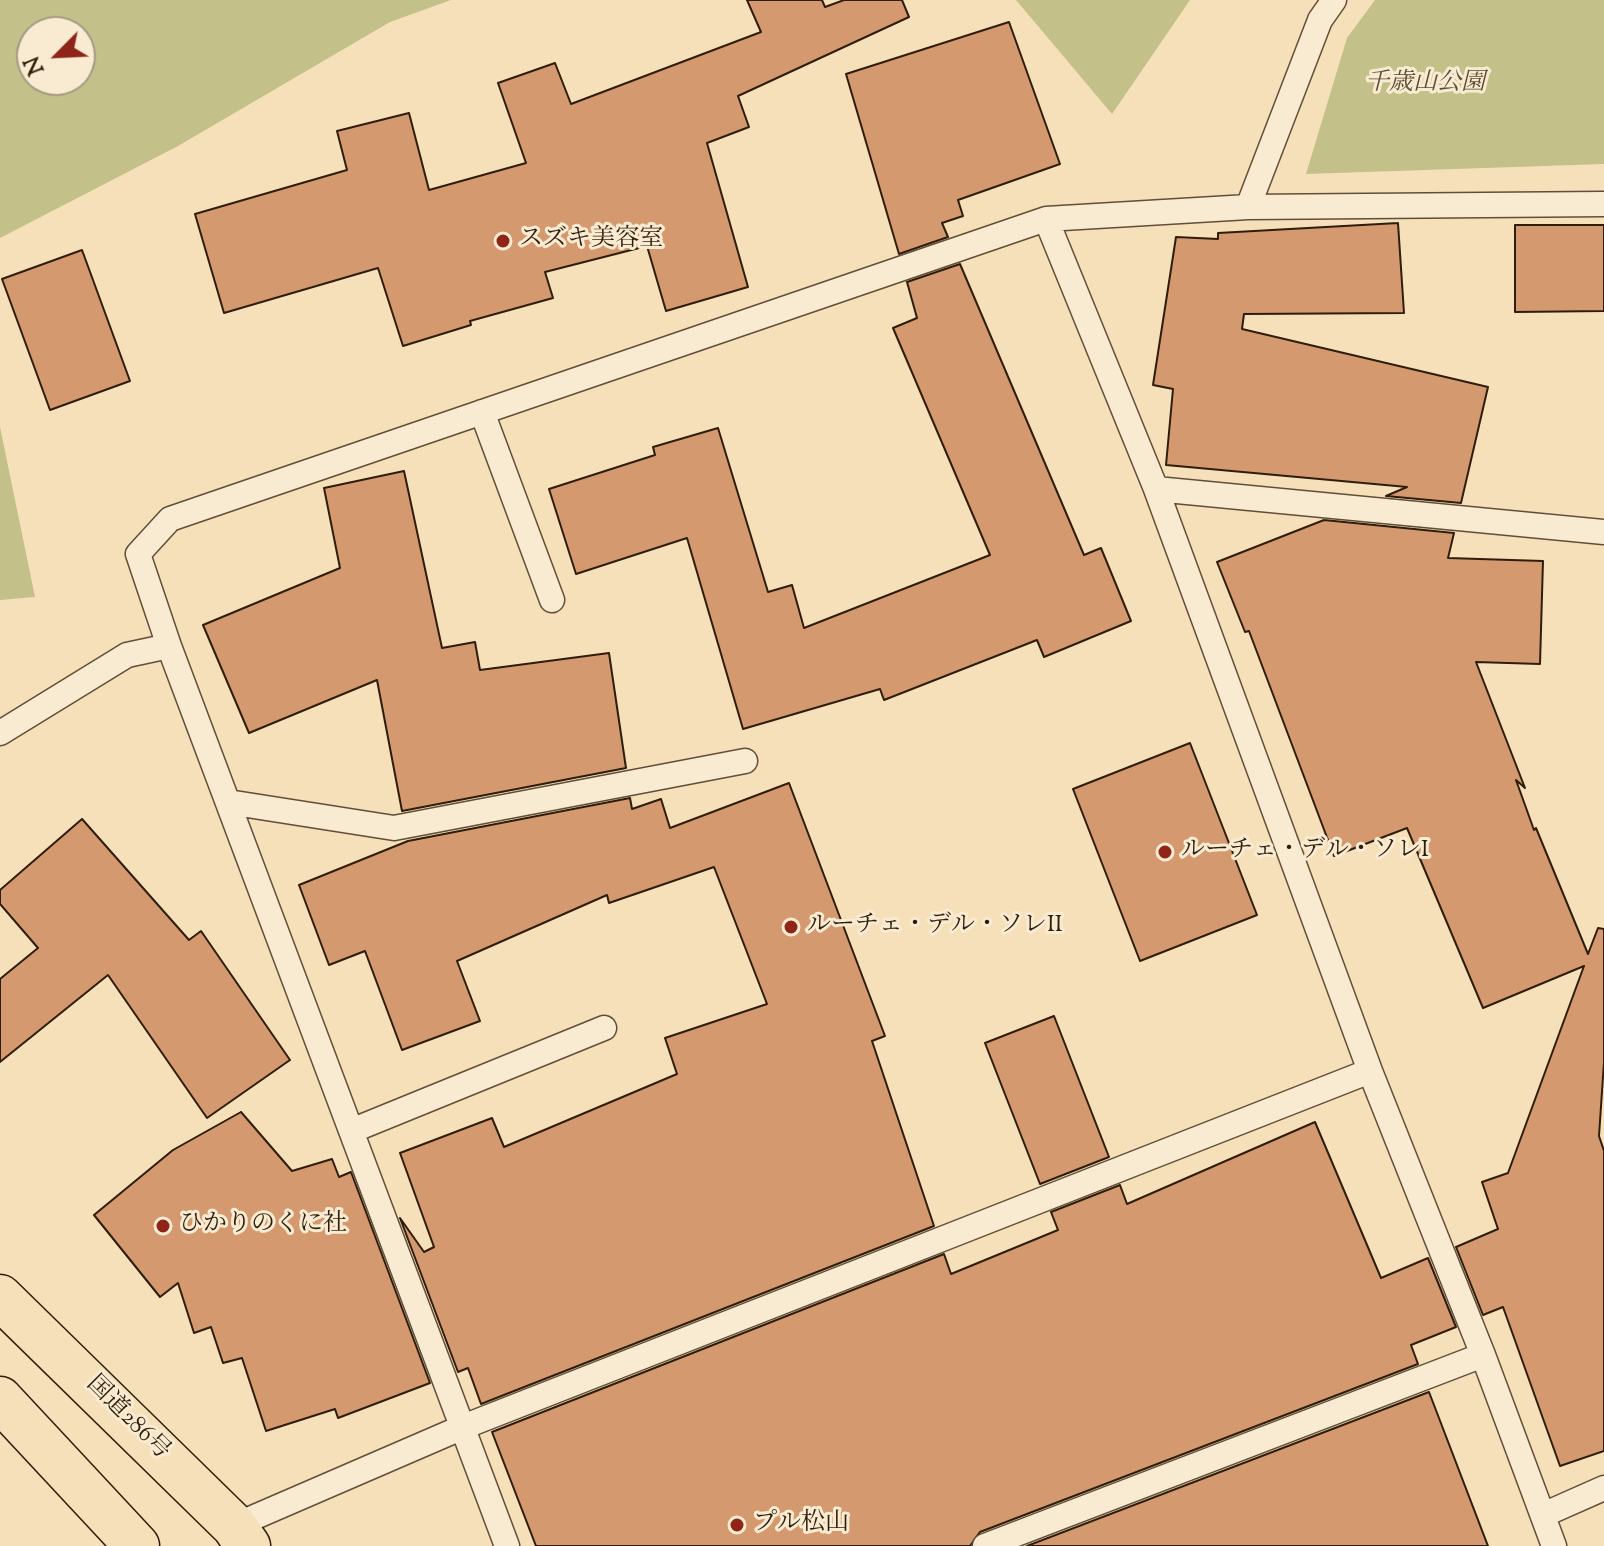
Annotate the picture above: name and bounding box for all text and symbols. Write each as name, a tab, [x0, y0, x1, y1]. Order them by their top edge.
north arrow	[16, 16, 96, 96]
text: N	[18, 50, 54, 79]
park label: 千歳山公園	[1365, 71, 1485, 99]
place label: スズキ美容室	[519, 227, 663, 255]
marker: スズキ美容室	[494, 232, 512, 250]
place label: ルーチェ・デル・ソレI	[1181, 838, 1429, 866]
marker: ルーチェ・デル・ソレI	[1156, 843, 1174, 861]
place label: ルーチェ・デル・ソレII	[807, 913, 1063, 941]
marker: ルーチェ・デル・ソレII	[782, 918, 800, 936]
place label: ひかりのくに社	[179, 1212, 347, 1240]
marker: ひかりのくに社	[154, 1217, 172, 1235]
street label: 国道286号	[79, 1371, 175, 1467]
place label: プル松山	[753, 1511, 849, 1539]
marker: プル松山	[728, 1516, 746, 1534]

